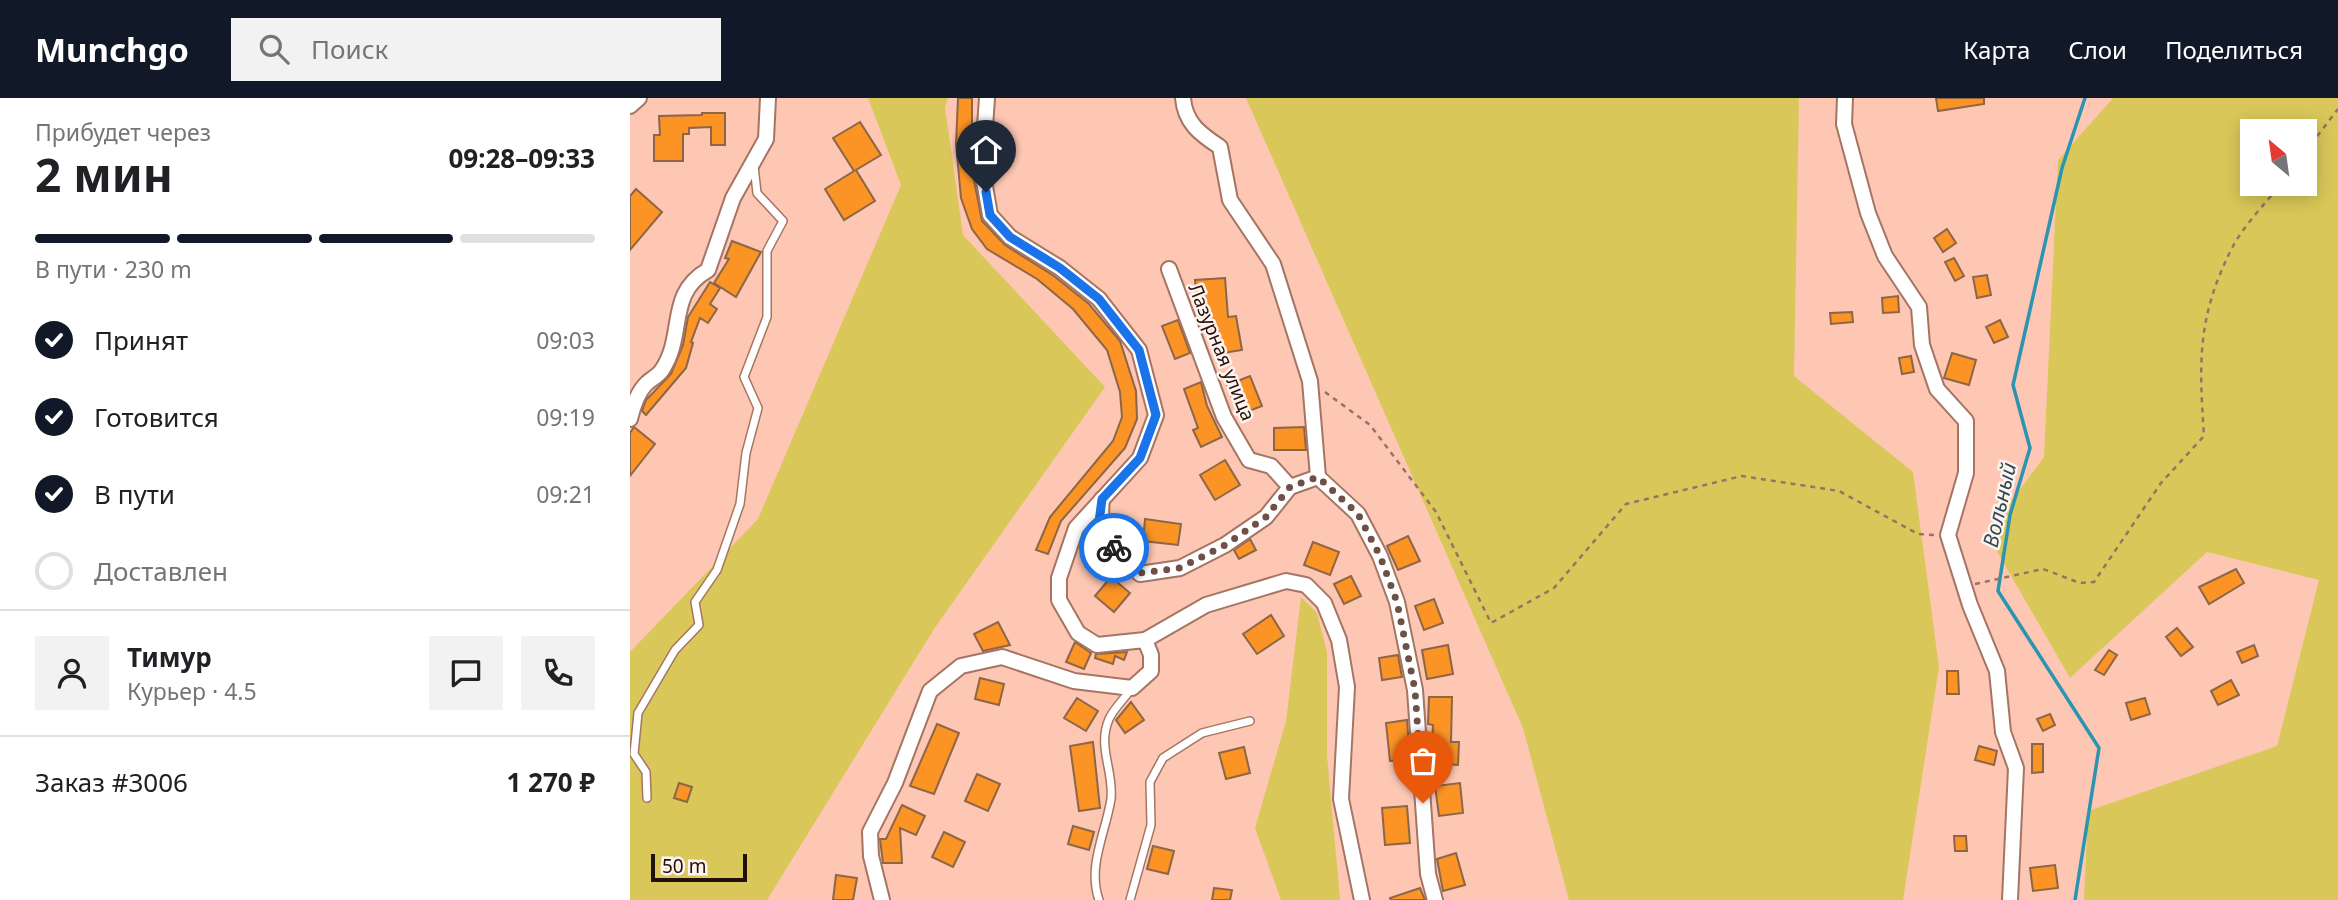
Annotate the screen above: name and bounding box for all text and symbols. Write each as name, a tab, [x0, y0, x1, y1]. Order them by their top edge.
search box	[231, 18, 721, 81]
text: Munchgo	[35, 27, 189, 72]
icon: search	[255, 30, 293, 68]
text: Поиск	[311, 31, 388, 67]
text: Карта	[1963, 33, 2030, 66]
text: Слои	[2068, 33, 2127, 66]
text: Поделиться	[2165, 33, 2303, 66]
text: Прибудет через	[35, 116, 211, 148]
north arrow	[2240, 119, 2317, 196]
map controls	[2240, 119, 2317, 196]
pin	[956, 120, 1016, 192]
icon: home	[967, 131, 1005, 169]
text: 09:28–09:33	[448, 140, 595, 176]
text: 2 мин	[35, 143, 173, 205]
text: В пути · 230 m	[35, 253, 192, 285]
street label: Лазурная улица	[1183, 279, 1261, 425]
icon: check	[35, 321, 73, 359]
text: Принят	[94, 322, 188, 358]
text: 09:03	[536, 324, 595, 356]
icon: check	[35, 398, 73, 436]
text: Готовится	[94, 399, 219, 435]
text: 09:19	[536, 401, 595, 433]
water label: Вольный	[1976, 460, 2022, 550]
icon: check	[35, 475, 73, 513]
text: В пути	[94, 476, 175, 512]
text: 09:21	[536, 478, 595, 510]
courier	[1079, 513, 1149, 583]
icon: bike	[1095, 529, 1133, 567]
text: Доставлен	[94, 553, 228, 589]
button: person	[35, 636, 109, 710]
button: chat	[429, 636, 503, 710]
button: phone	[521, 636, 595, 710]
text: Тимур	[127, 639, 212, 675]
text: Курьер · 4.5	[127, 675, 257, 707]
pin	[1393, 731, 1453, 803]
icon: bag	[1404, 742, 1442, 780]
text: Заказ #3006	[35, 764, 188, 800]
text: 1 270 ₽	[506, 764, 595, 800]
scale bar	[651, 851, 747, 883]
text: 50 m	[662, 853, 706, 879]

